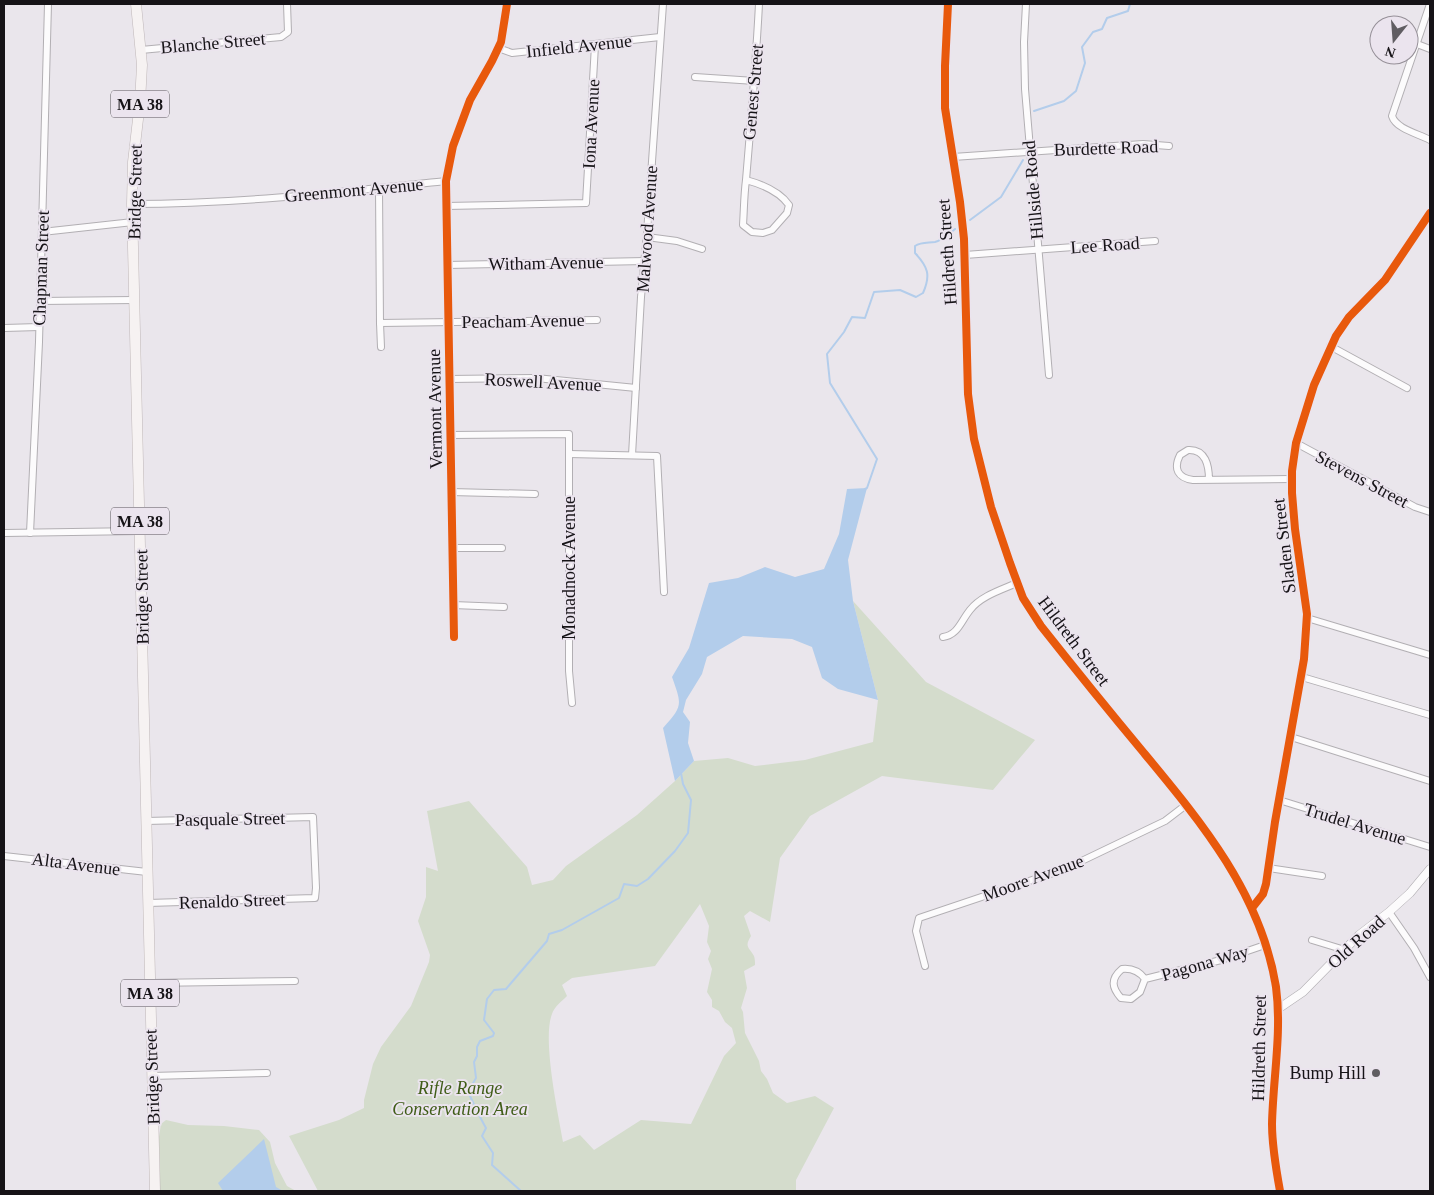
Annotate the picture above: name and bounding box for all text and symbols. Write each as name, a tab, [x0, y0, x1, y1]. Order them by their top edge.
north arrow	[1369, 15, 1419, 65]
street label: Blanche Street	[160, 28, 266, 58]
street label: Infield Avenue	[525, 31, 633, 61]
street label: Genest Street	[739, 43, 767, 141]
text: N	[1383, 43, 1397, 61]
street label: Iona Avenue	[579, 78, 603, 170]
road number: MA 38	[111, 90, 169, 118]
street label: Burdette Road	[1053, 136, 1159, 160]
street label: Hillside Road	[1019, 140, 1047, 240]
street label: Bridge Street	[124, 144, 146, 240]
street label: Malwood Avenue	[633, 165, 661, 293]
street label: Greenmont Avenue	[284, 174, 424, 206]
street label: Hildreth Street	[933, 198, 961, 306]
street label: Chapman Street	[29, 210, 53, 326]
street label: Lee Road	[1070, 233, 1140, 257]
street label: Witham Avenue	[488, 252, 604, 274]
street label: Peacham Avenue	[461, 310, 585, 332]
street label: Vermont Avenue	[424, 349, 446, 469]
street label: Roswell Avenue	[484, 369, 602, 395]
street label: Stevens Street	[1312, 446, 1412, 512]
street label: Monadnock Avenue	[559, 496, 579, 640]
street label: Sladen Street	[1268, 497, 1300, 595]
road number: MA 38	[111, 508, 169, 534]
street label: Bridge Street	[131, 549, 153, 645]
street label: Hildreth Street	[1034, 592, 1114, 690]
street label: Trudel Avenue	[1302, 799, 1408, 849]
street label: Pasquale Street	[175, 808, 285, 830]
street label: Alta Avenue	[31, 849, 121, 879]
street label: Moore Avenue	[980, 850, 1086, 906]
street label: Renaldo Street	[178, 889, 286, 913]
street label: Old Road	[1323, 911, 1389, 973]
street label: Pagona Way	[1159, 941, 1251, 985]
road number: MA 38	[121, 980, 179, 1006]
street label: Hildreth Street	[1248, 995, 1270, 1101]
street label: Bridge Street	[140, 1029, 164, 1125]
place label: Bump Hill	[1289, 1063, 1366, 1083]
marker: Bump Hill	[1370, 1067, 1382, 1079]
park label: Rifle Range Conservation Area	[392, 1078, 528, 1119]

